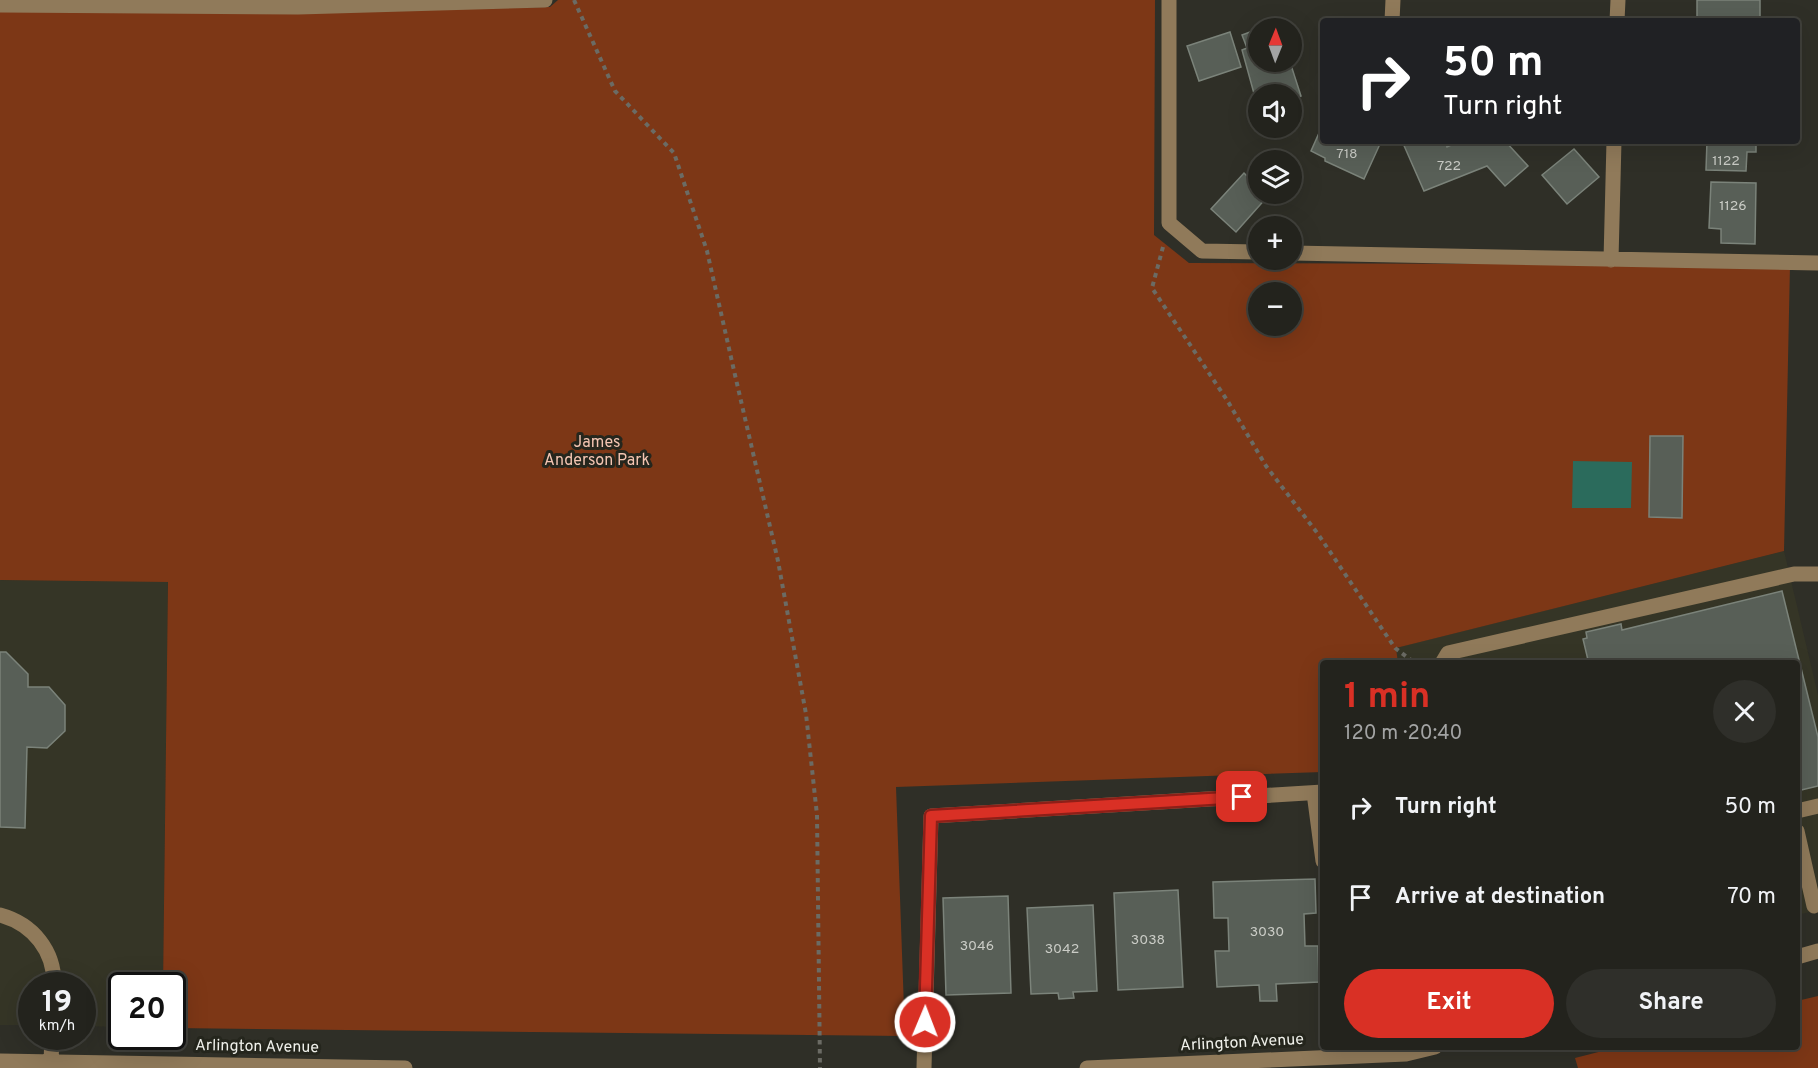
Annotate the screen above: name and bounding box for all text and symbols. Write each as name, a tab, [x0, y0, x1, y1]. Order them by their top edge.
north arrow	[1248, 18, 1302, 72]
map controls	[1248, 18, 1302, 336]
text: 50 m	[1443, 38, 1544, 91]
icon: right	[1344, 42, 1422, 120]
button: sound	[1248, 84, 1302, 138]
text: Turn right	[1443, 90, 1562, 124]
house number: 718	[1336, 146, 1358, 163]
button: layers	[1248, 150, 1302, 204]
house number: 1122	[1712, 153, 1740, 170]
house number: 722	[1437, 158, 1461, 175]
house number: 1126	[1719, 198, 1747, 215]
button: +	[1248, 216, 1302, 270]
button: −	[1248, 282, 1302, 336]
park label: James Anderson Park	[544, 433, 650, 471]
text: 1 min	[1344, 675, 1430, 721]
button: close	[1713, 680, 1776, 743]
text: 120 m · 20:40	[1344, 721, 1462, 747]
pin	[1216, 771, 1267, 822]
icon: arrive	[1225, 780, 1258, 813]
icon: right	[1344, 791, 1377, 824]
text: Turn right	[1395, 794, 1497, 821]
text: 50 m	[1724, 794, 1776, 821]
icon: arrive	[1344, 881, 1377, 914]
text: Arrive at destination	[1395, 884, 1605, 911]
text: 70 m	[1727, 884, 1776, 911]
house number: 3030	[1250, 924, 1284, 941]
house number: 3038	[1131, 932, 1165, 949]
house number: 3046	[960, 938, 994, 955]
house number: 3042	[1045, 941, 1079, 958]
button: Exit	[1344, 969, 1554, 1038]
button: Share	[1566, 969, 1776, 1038]
speed limit sign: 20	[108, 972, 186, 1050]
text: 19	[42, 985, 72, 1022]
position arrow	[893, 990, 957, 1054]
text: km/h	[39, 1017, 75, 1036]
street label: Arlington Avenue	[1180, 1030, 1304, 1056]
street label: Arlington Avenue	[195, 1036, 319, 1058]

